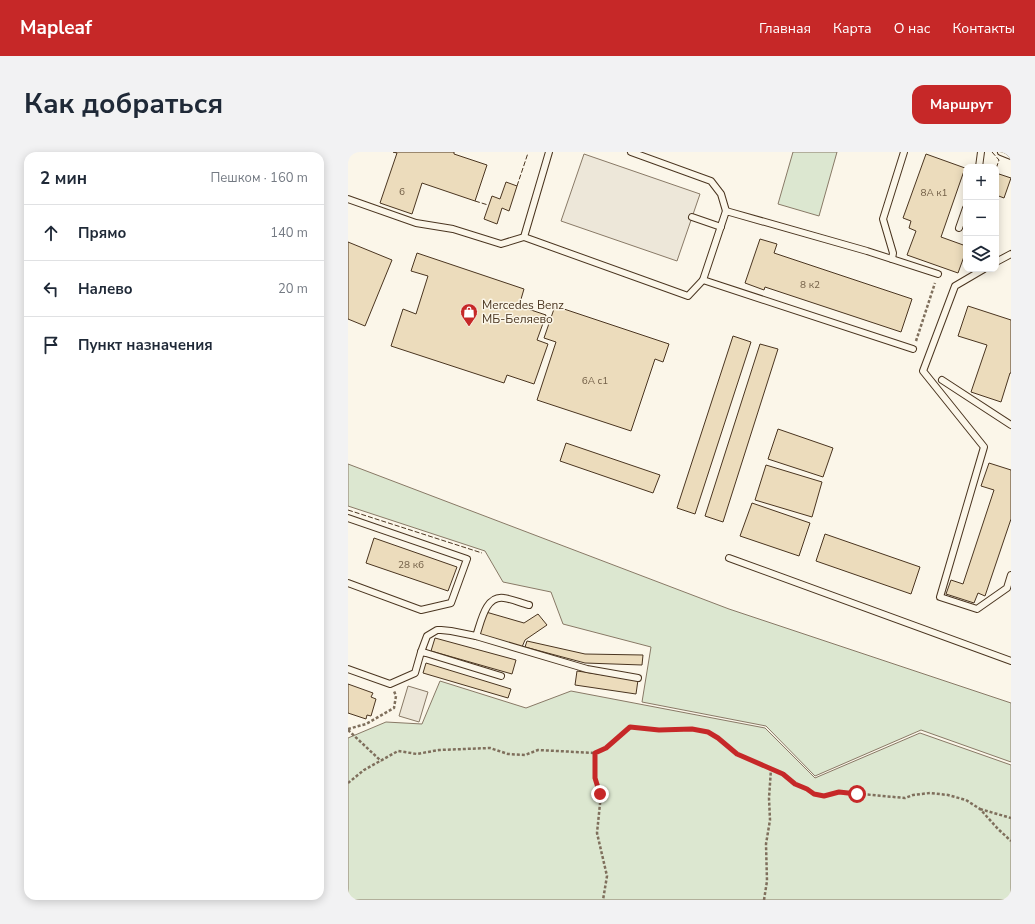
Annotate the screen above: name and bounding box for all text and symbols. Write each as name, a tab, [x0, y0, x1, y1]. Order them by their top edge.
text: Mapleaf	[20, 15, 92, 41]
text: Главная	[759, 19, 811, 38]
text: Карта	[833, 19, 872, 38]
text: О нас	[894, 19, 930, 38]
text: Контакты	[952, 19, 1015, 38]
text: Как добраться	[24, 85, 223, 123]
button: Маршрут	[912, 85, 1011, 124]
map controls	[963, 164, 999, 272]
button: +	[963, 164, 999, 200]
text: 2 мин	[40, 167, 87, 190]
text: Пешком · 160 m	[210, 169, 308, 187]
house number: 6	[399, 185, 405, 199]
house number: 8А к1	[920, 186, 948, 200]
button: −	[963, 200, 999, 236]
icon: ahead	[40, 222, 62, 244]
text: Прямо	[78, 223, 126, 243]
text: 140 m	[270, 224, 308, 242]
button: layers	[963, 236, 999, 272]
icon: left	[40, 278, 62, 300]
house number: 8 к2	[800, 278, 820, 292]
text: Налево	[78, 279, 133, 299]
text: 20 m	[278, 280, 308, 298]
place label: Mercedes Benz МБ-Беляево	[482, 297, 564, 327]
shop icon: Mercedes Benz МБ-Беляево	[459, 302, 479, 327]
icon: arrive	[40, 334, 62, 356]
text: Пункт назначения	[78, 335, 213, 355]
house number: 6А с1	[582, 374, 608, 388]
house number: 28 к6	[398, 558, 424, 572]
route end	[591, 785, 609, 803]
route start	[848, 785, 866, 803]

